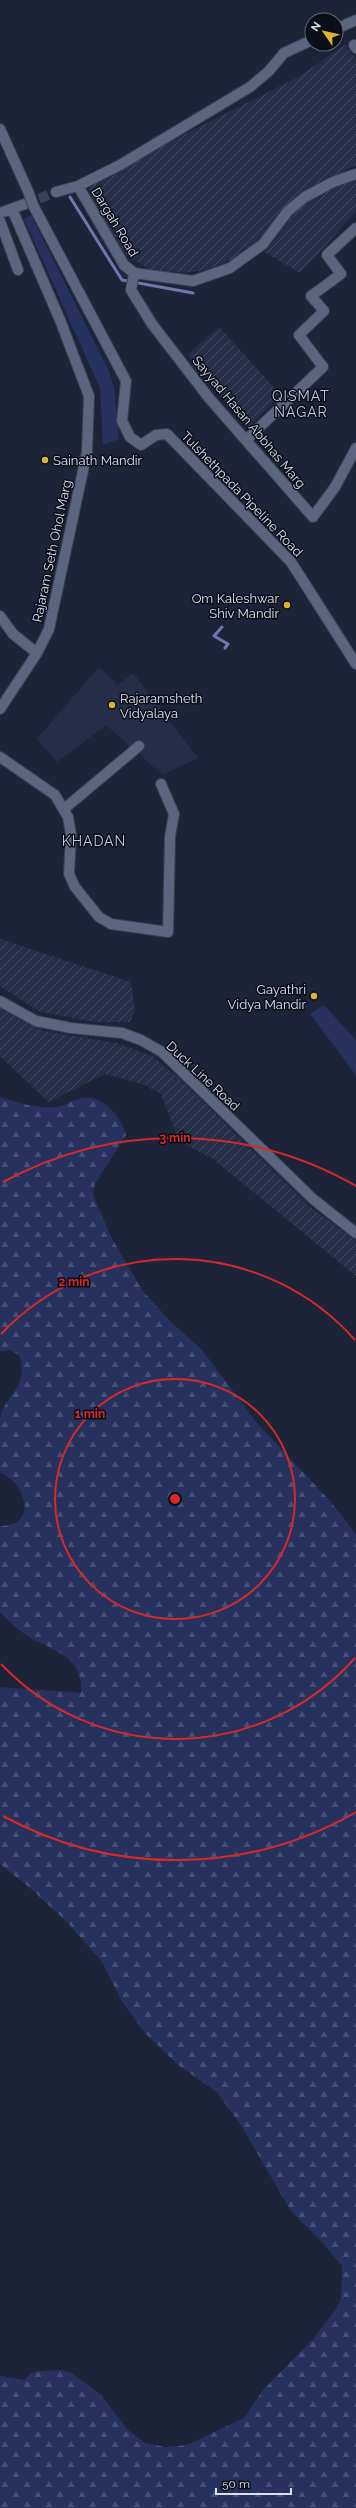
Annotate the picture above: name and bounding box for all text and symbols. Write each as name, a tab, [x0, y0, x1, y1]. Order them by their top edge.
north arrow	[304, 12, 344, 52]
text: N	[308, 20, 324, 34]
street label: Dargah Road	[89, 185, 141, 259]
street label: Sayyad Hasan Abbhas Marg	[189, 353, 309, 491]
district label: QISMAT NAGAR	[272, 388, 330, 420]
street label: Tulshethpada Pipeline Road	[178, 428, 306, 560]
place label: Sainath Mandir	[53, 453, 143, 468]
marker: Sainath Mandir	[40, 455, 50, 465]
street label: Rajaram Seth Ohol Marg	[30, 478, 74, 624]
place label: Om Kaleshwar Shiv Mandir	[192, 591, 279, 621]
marker: Om Kaleshwar Shiv Mandir	[282, 600, 292, 610]
place label: Rajaramsheth Vidyalaya	[120, 691, 202, 721]
marker: Rajaramsheth Vidyalaya	[107, 700, 117, 710]
district label: KHADAN	[62, 833, 126, 849]
place label: Gayathri Vidya Mandir	[228, 982, 306, 1012]
marker: Gayathri Vidya Mandir	[309, 991, 319, 1001]
street label: Duck Line Road	[163, 1038, 243, 1114]
text: 3 min	[159, 1131, 191, 1145]
text: 2 min	[58, 1275, 90, 1289]
text: 1 min	[75, 1407, 105, 1421]
centre of rings	[168, 1492, 182, 1506]
scale bar	[216, 2470, 291, 2496]
text: 50 m	[222, 2477, 250, 2491]

